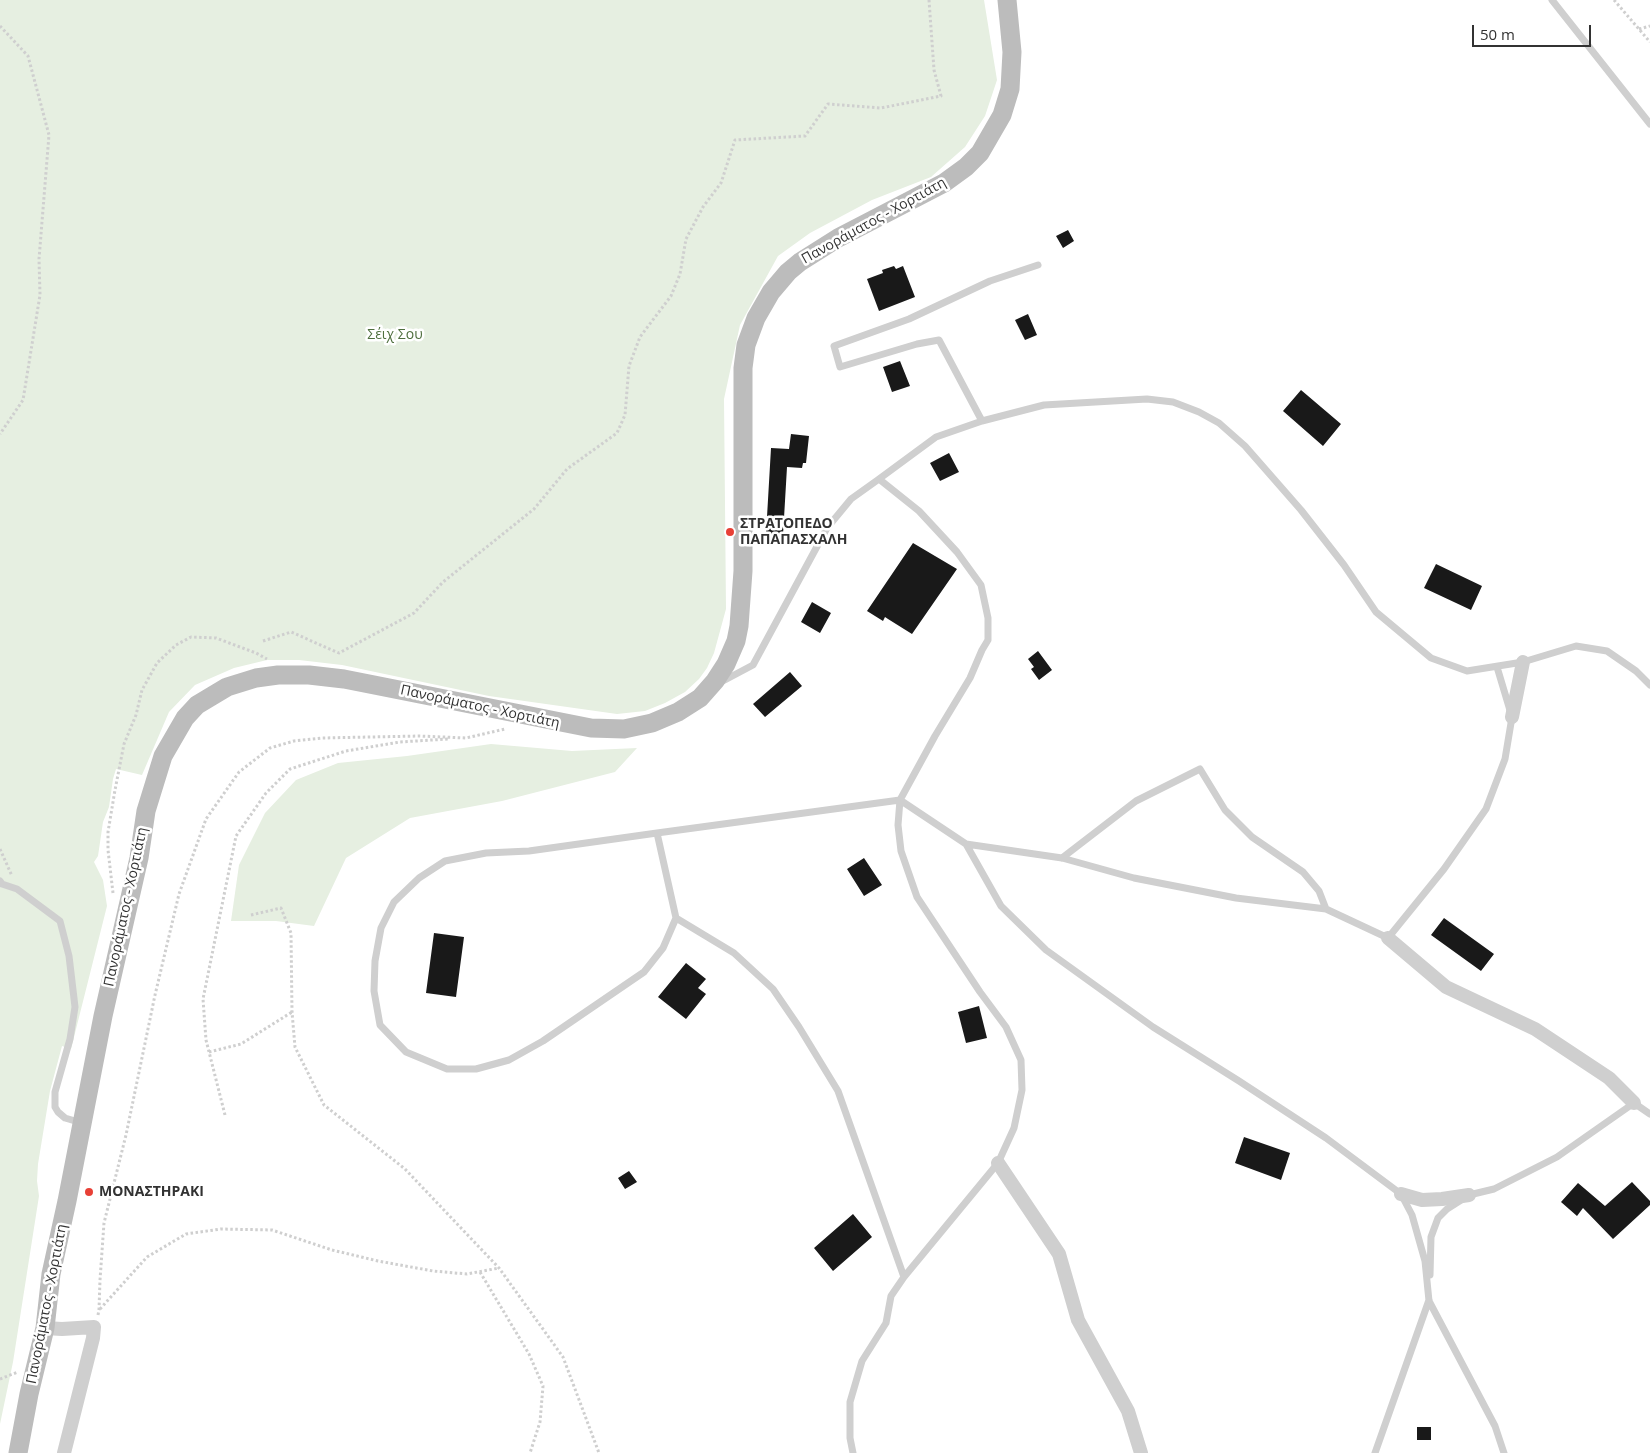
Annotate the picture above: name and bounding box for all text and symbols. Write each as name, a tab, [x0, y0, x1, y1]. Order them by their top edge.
scale bar	[1475, 15, 1594, 47]
text: 50 m	[1480, 24, 1515, 44]
street label: Πανοράματος - Χορτιάτη	[799, 174, 949, 268]
park label: Σέιχ Σου	[367, 327, 423, 343]
place label: ΣΤΡΑΤΟΠΕΔΟ ΠΑΠΑΠΑΣΧΑΛΗ	[740, 516, 847, 548]
marker: ΣΤΡΑΤΟΠΕΔΟ ΠΑΠΑΠΑΣΧΑΛΗ	[724, 526, 736, 538]
street label: Πανοράματος - Χορτιάτη	[399, 682, 561, 732]
street label: Πανοράματος - Χορτιάτη	[101, 826, 151, 988]
place label: ΜΟΝΑΣΤΗΡΑΚΙ	[99, 1184, 204, 1200]
marker: ΜΟΝΑΣΤΗΡΑΚΙ	[83, 1186, 95, 1198]
street label: Πανοράματος - Χορτιάτη	[23, 1223, 71, 1385]

